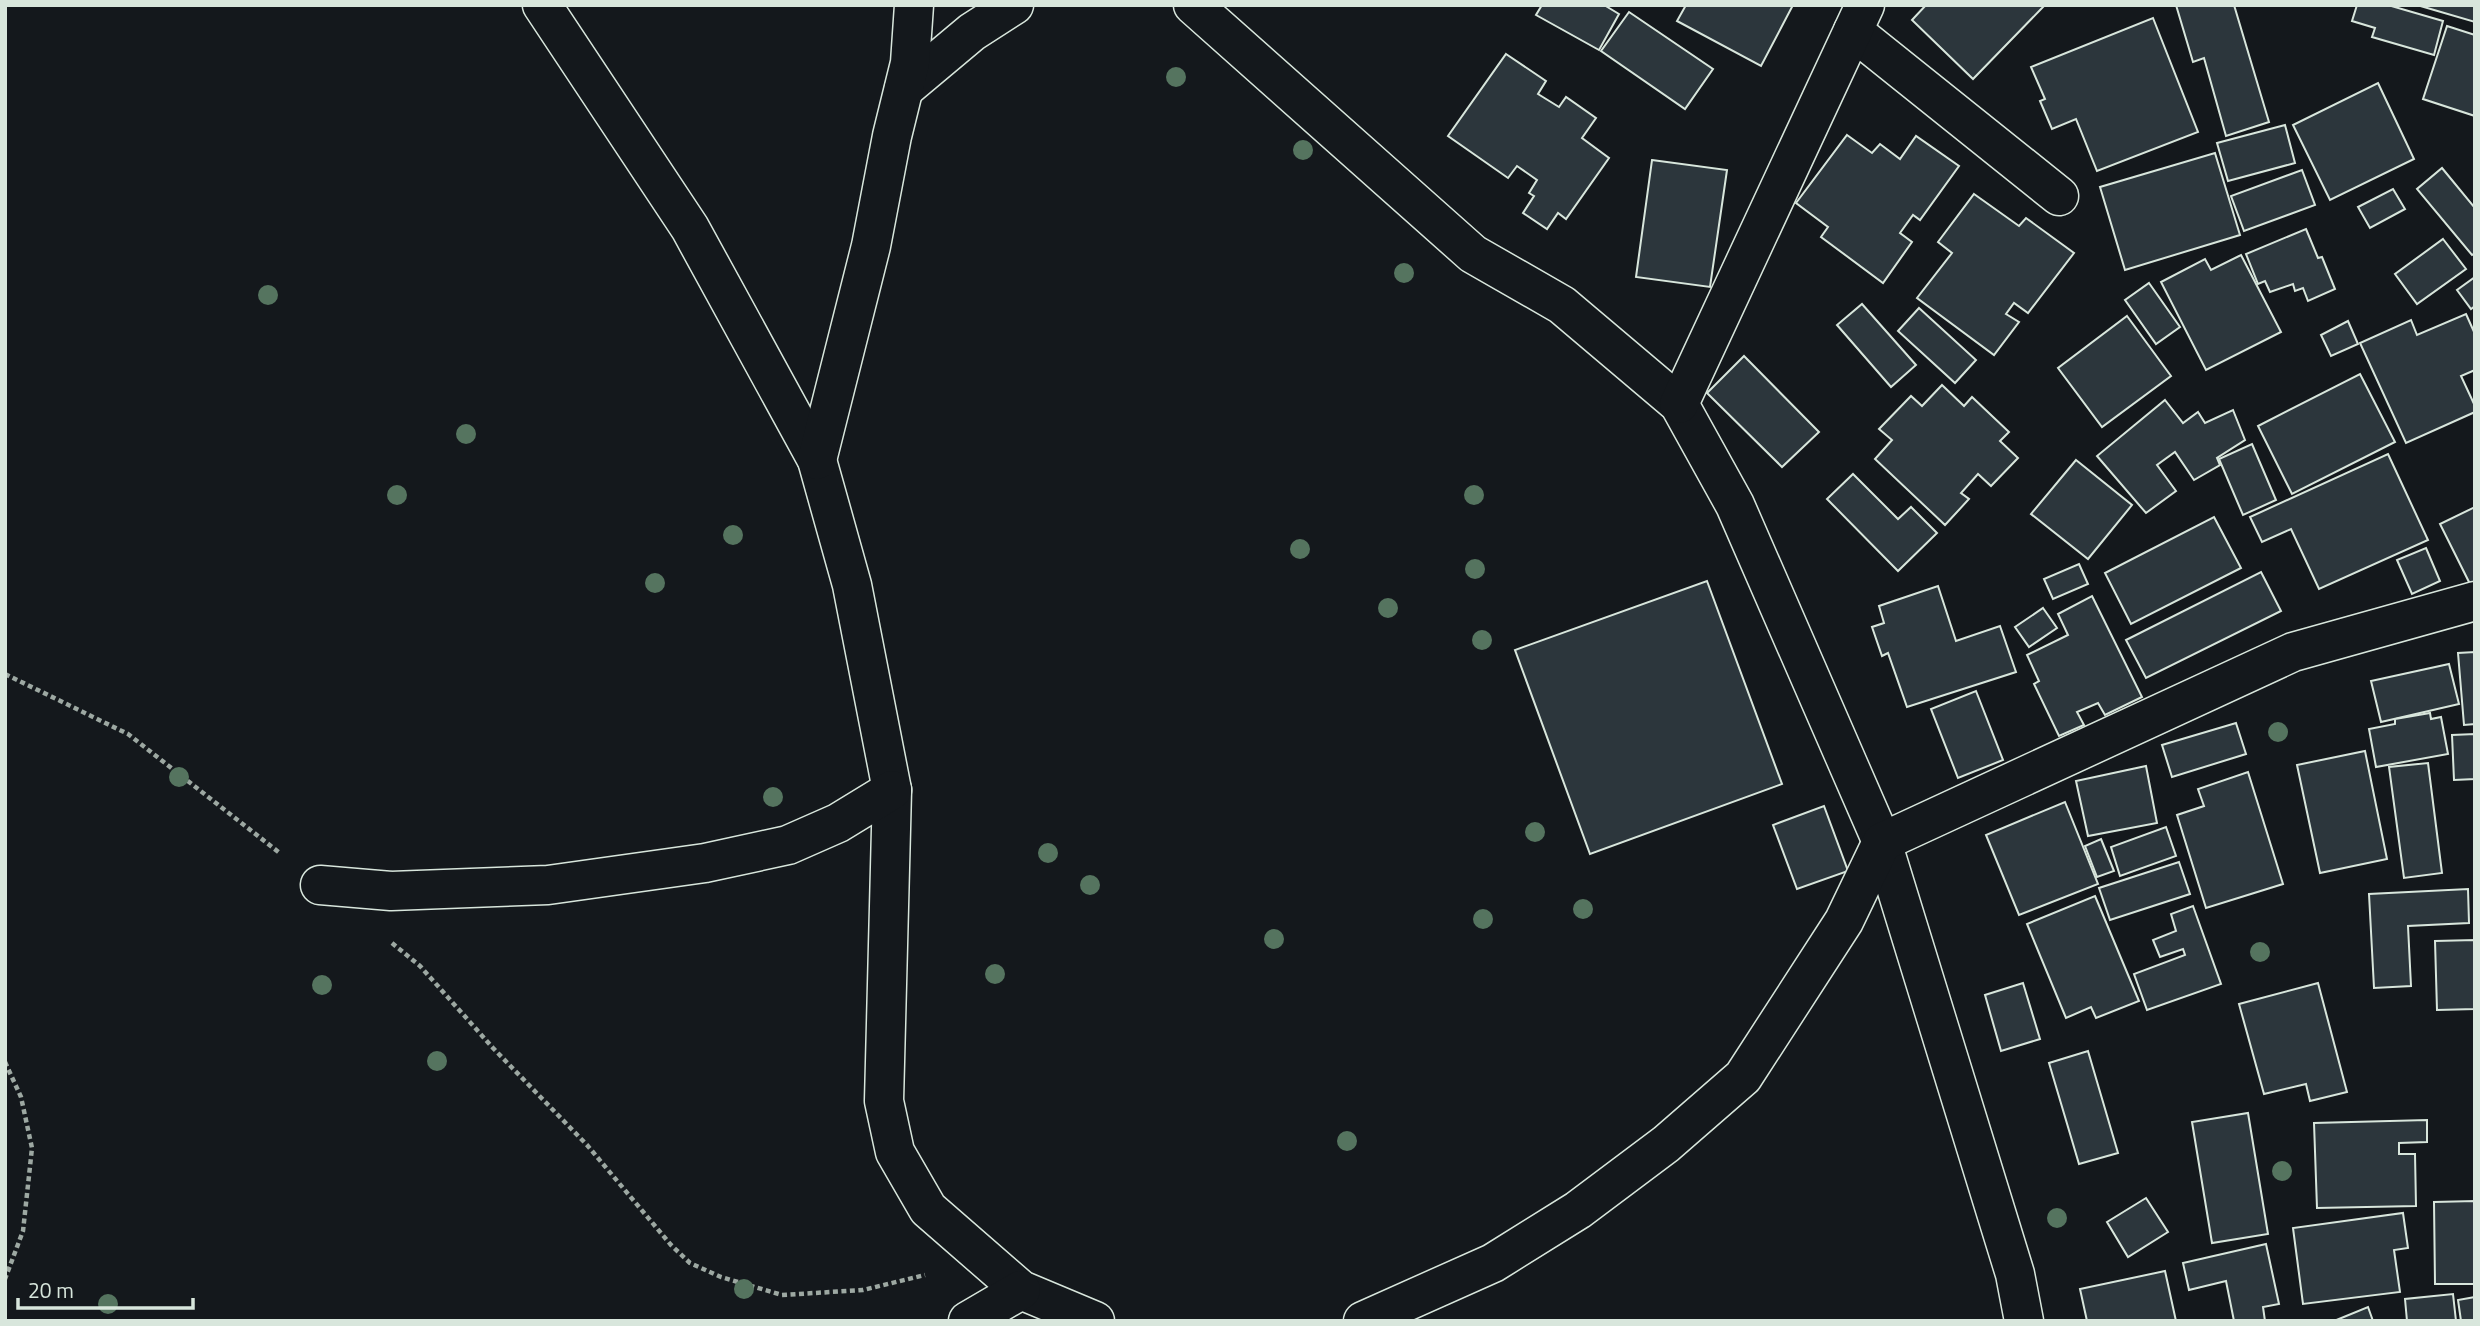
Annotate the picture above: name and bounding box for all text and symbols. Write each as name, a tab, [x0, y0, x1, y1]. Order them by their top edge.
scale bar	[18, 1266, 192, 1310]
text: 20 m	[28, 1274, 74, 1306]

